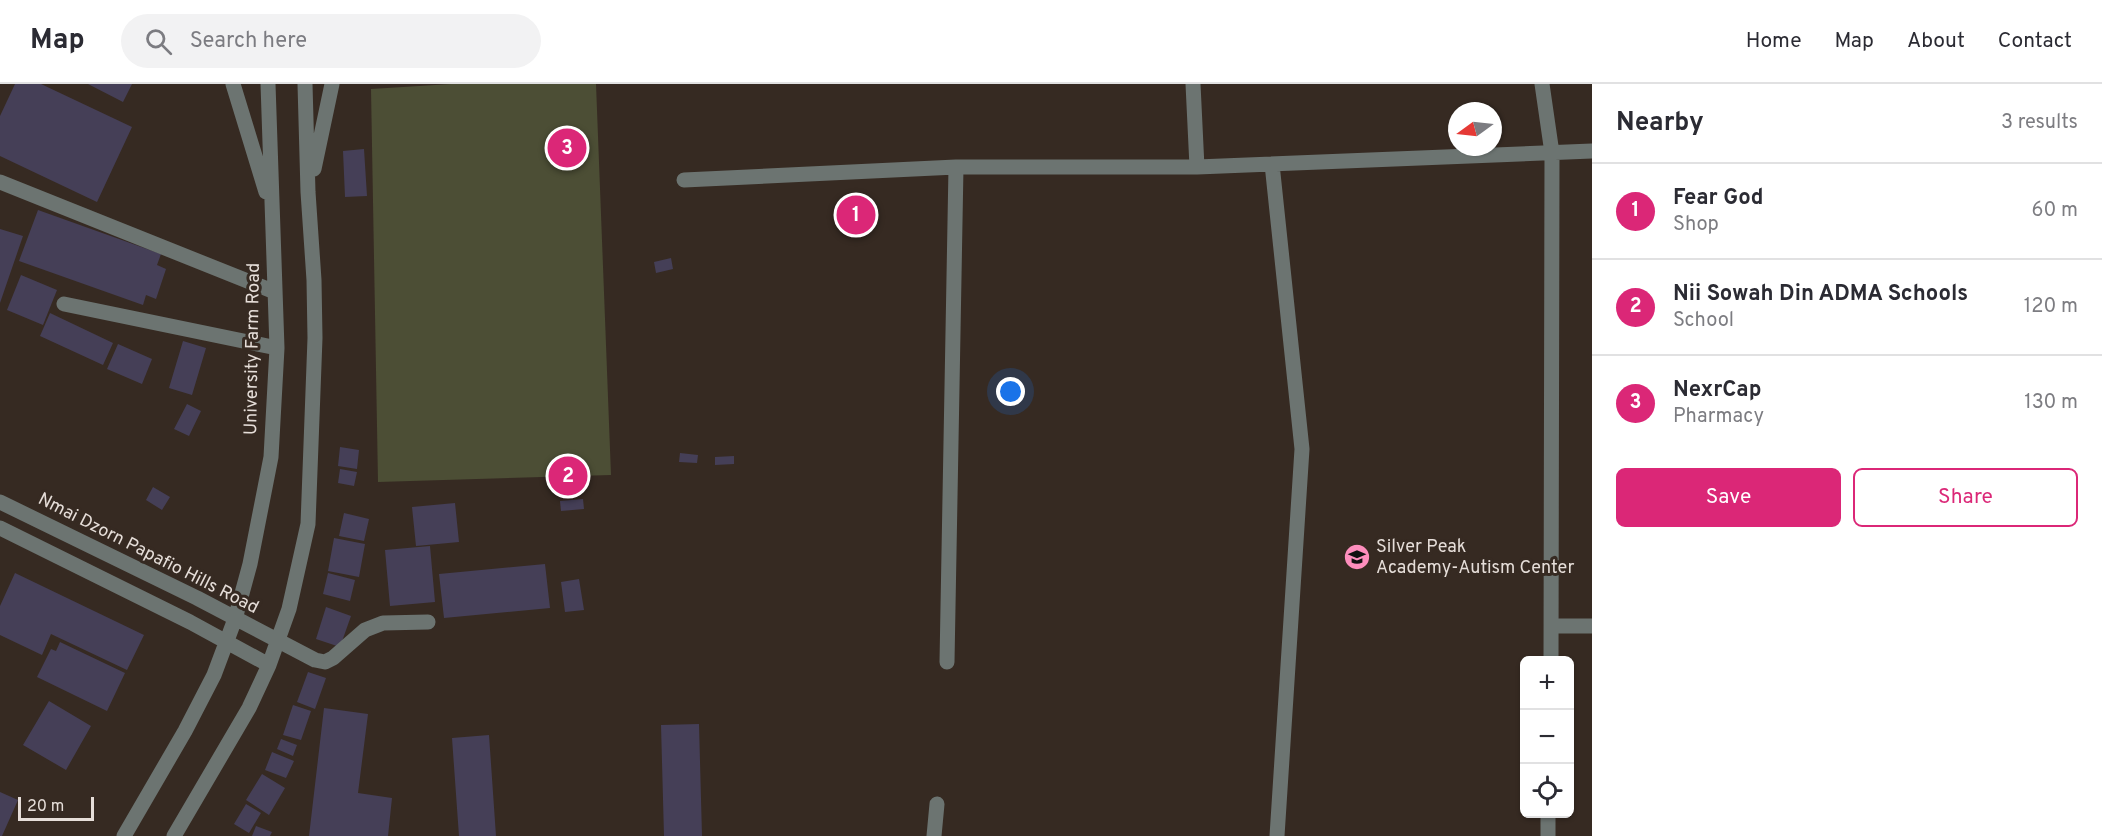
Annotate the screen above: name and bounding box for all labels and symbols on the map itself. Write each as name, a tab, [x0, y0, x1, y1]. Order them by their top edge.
north arrow	[1448, 102, 1502, 156]
pin: 3	[548, 126, 586, 170]
pin: 1	[836, 192, 876, 238]
street label: University Farm Road	[240, 263, 266, 435]
your location	[996, 377, 1025, 406]
pin: 2	[548, 454, 588, 498]
street label: Nmai Dzorn Papafio Hills Road	[34, 488, 262, 620]
place label: Silver Peak Academy-Autism Center	[1376, 536, 1574, 580]
school or university icon: Silver Peak Academy-Autism Center	[1342, 542, 1372, 572]
scale bar	[18, 794, 94, 822]

